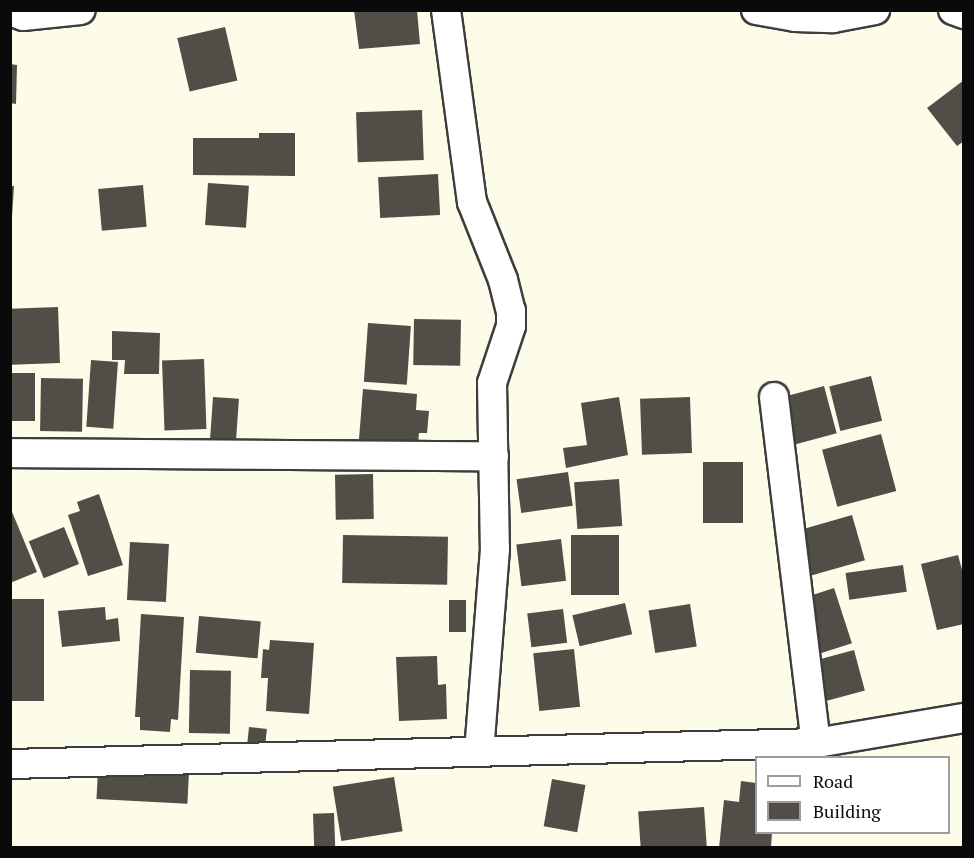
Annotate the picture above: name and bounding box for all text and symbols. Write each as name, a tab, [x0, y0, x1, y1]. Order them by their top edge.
legend	[755, 756, 950, 834]
text: Road	[813, 769, 853, 793]
text: Building	[813, 799, 881, 823]

